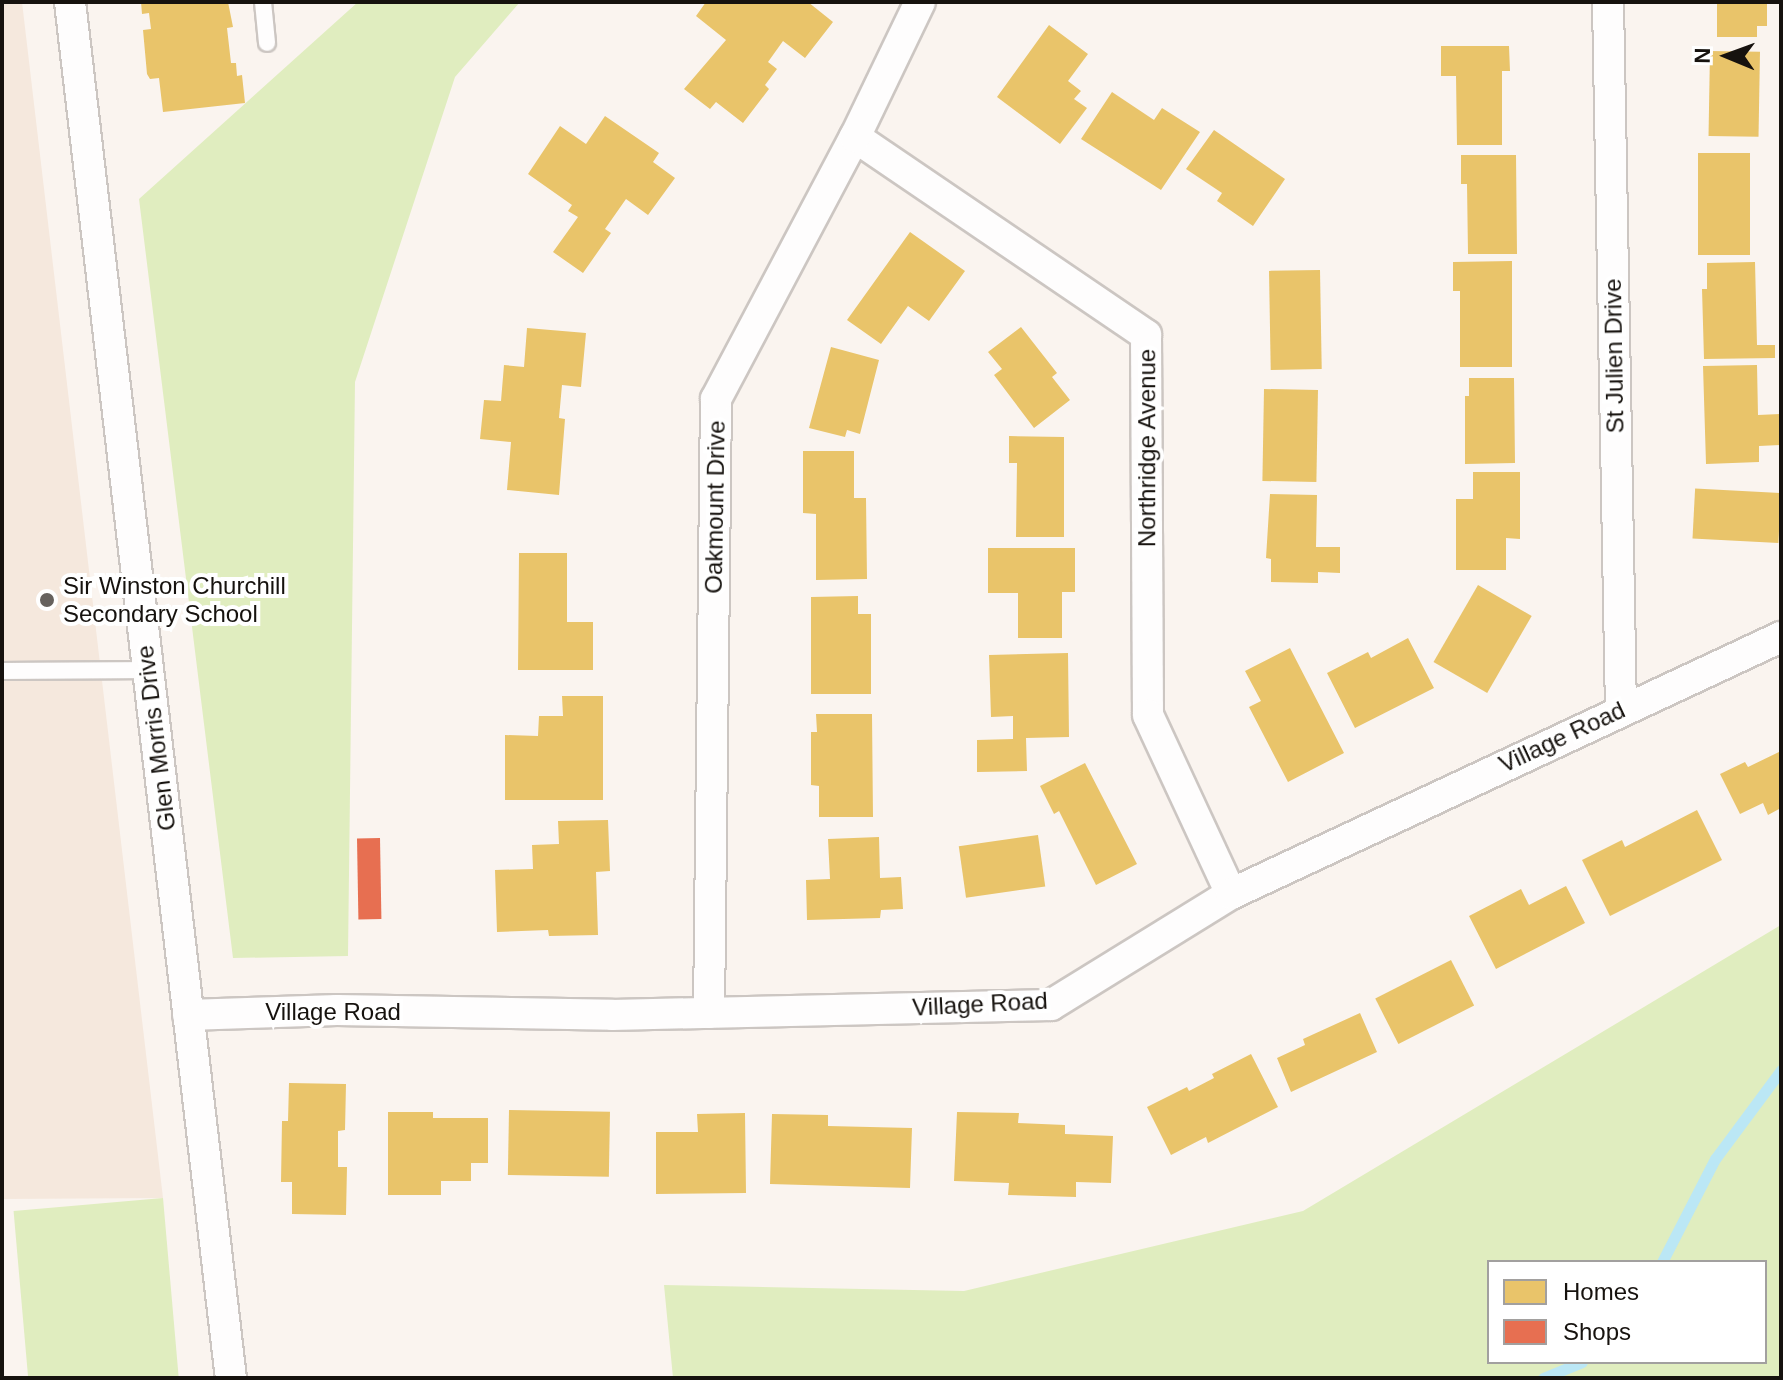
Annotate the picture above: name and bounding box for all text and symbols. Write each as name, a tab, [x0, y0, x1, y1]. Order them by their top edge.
north arrow	[1687, 16, 1767, 96]
text: N	[1690, 47, 1715, 64]
street label: St Julien Drive	[1598, 278, 1630, 434]
street label: Northridge Avenue	[1133, 348, 1161, 548]
street label: Oakmount Drive	[699, 420, 731, 594]
place label: Sir Winston Churchill Secondary School	[63, 572, 286, 628]
marker: Sir Winston Churchill Secondary School	[38, 591, 56, 609]
street label: Glen Morris Drive	[130, 644, 182, 832]
street label: Village Road	[1494, 695, 1630, 779]
street label: Village Road	[912, 986, 1048, 1022]
street label: Village Road	[265, 998, 401, 1026]
legend	[1487, 1260, 1767, 1364]
text: Homes	[1563, 1278, 1639, 1305]
text: Shops	[1563, 1318, 1631, 1345]

